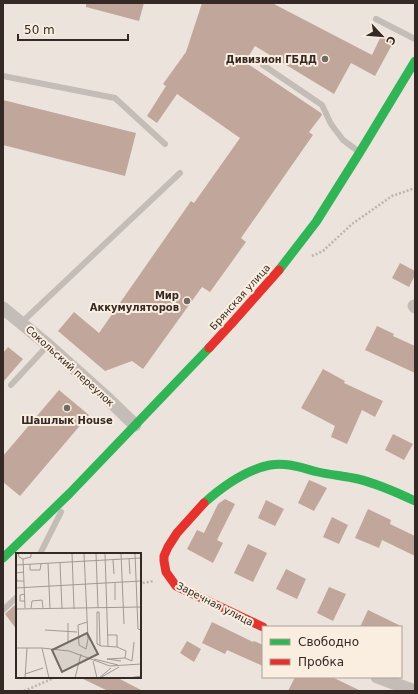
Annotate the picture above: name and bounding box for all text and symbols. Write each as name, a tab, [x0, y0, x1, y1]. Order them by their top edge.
scale bar	[18, 16, 128, 42]
north arrow	[362, 16, 402, 56]
text: 50 m	[24, 23, 55, 37]
text: С	[383, 34, 398, 47]
place label: Дивизион ГБДД	[226, 54, 317, 65]
marker: Дивизион ГБДД	[320, 54, 330, 64]
street label: Брянская улица	[208, 262, 272, 332]
place label: Мир Аккумуляторов	[90, 290, 179, 313]
marker: Мир Аккумуляторов	[182, 296, 192, 306]
street label: Сокольский переулок	[24, 323, 116, 409]
marker: Шашлык House	[62, 403, 72, 413]
place label: Шашлык House	[21, 415, 113, 426]
inset map	[16, 553, 141, 678]
street label: Заречная улица	[175, 580, 255, 628]
legend	[262, 626, 402, 678]
text: Свободно	[298, 635, 359, 649]
text: Пробка	[298, 655, 344, 669]

